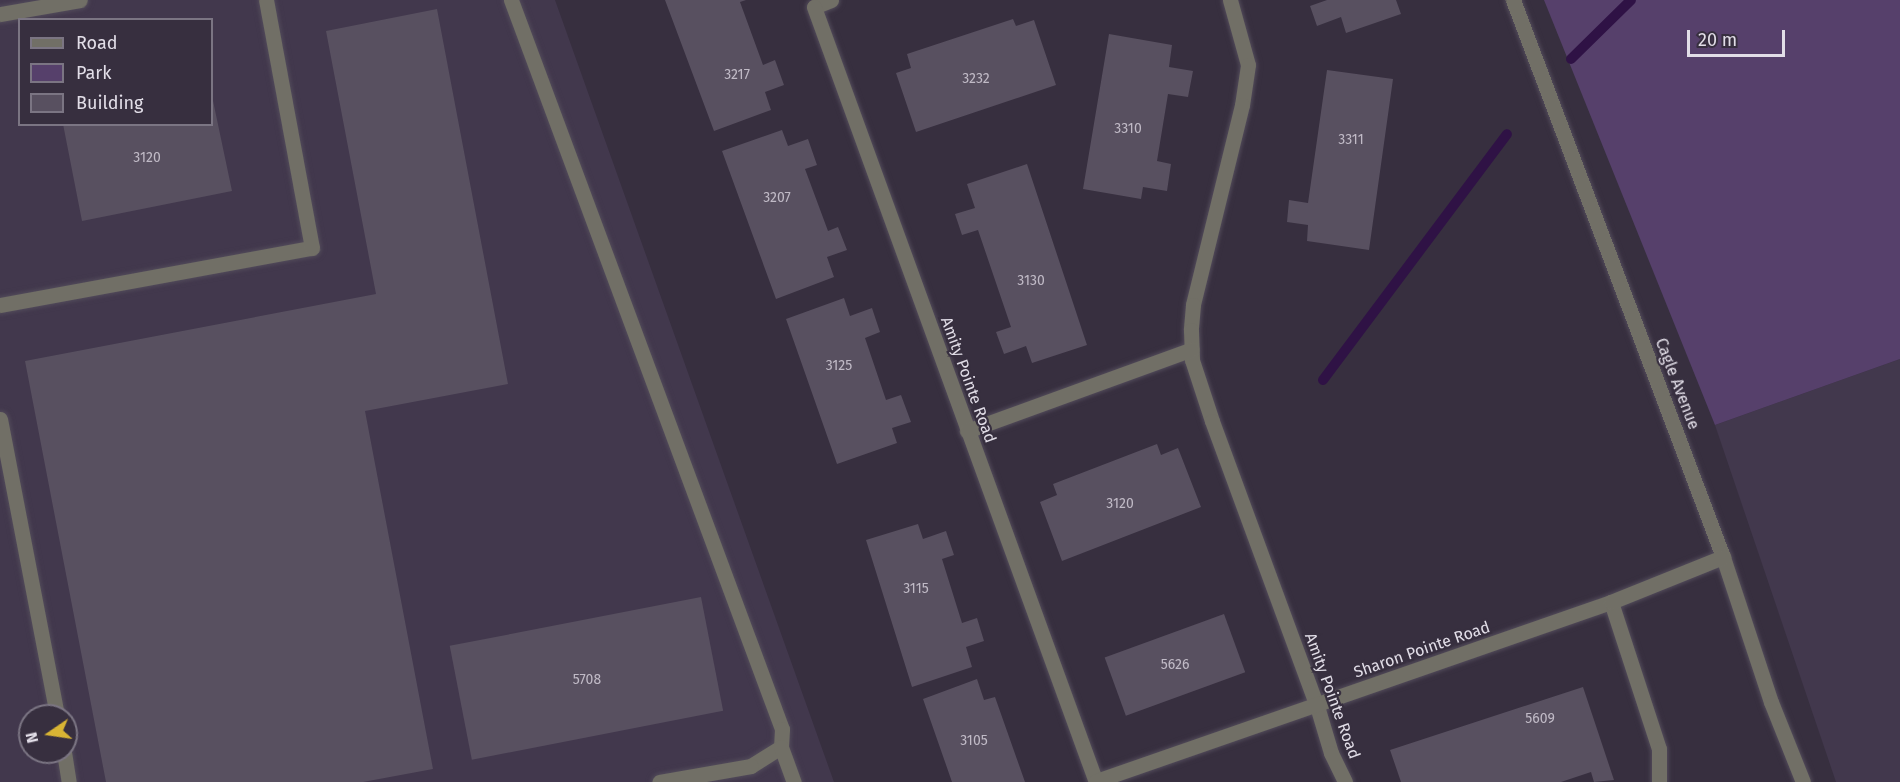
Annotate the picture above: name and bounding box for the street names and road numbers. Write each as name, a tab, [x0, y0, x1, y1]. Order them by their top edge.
street label: Amity Pointe Road	[936, 314, 1000, 446]
street label: Cagle Avenue	[1651, 336, 1703, 432]
street label: Sharon Pointe Road	[1351, 618, 1493, 682]
street label: Amity Pointe Road	[1300, 630, 1364, 762]

